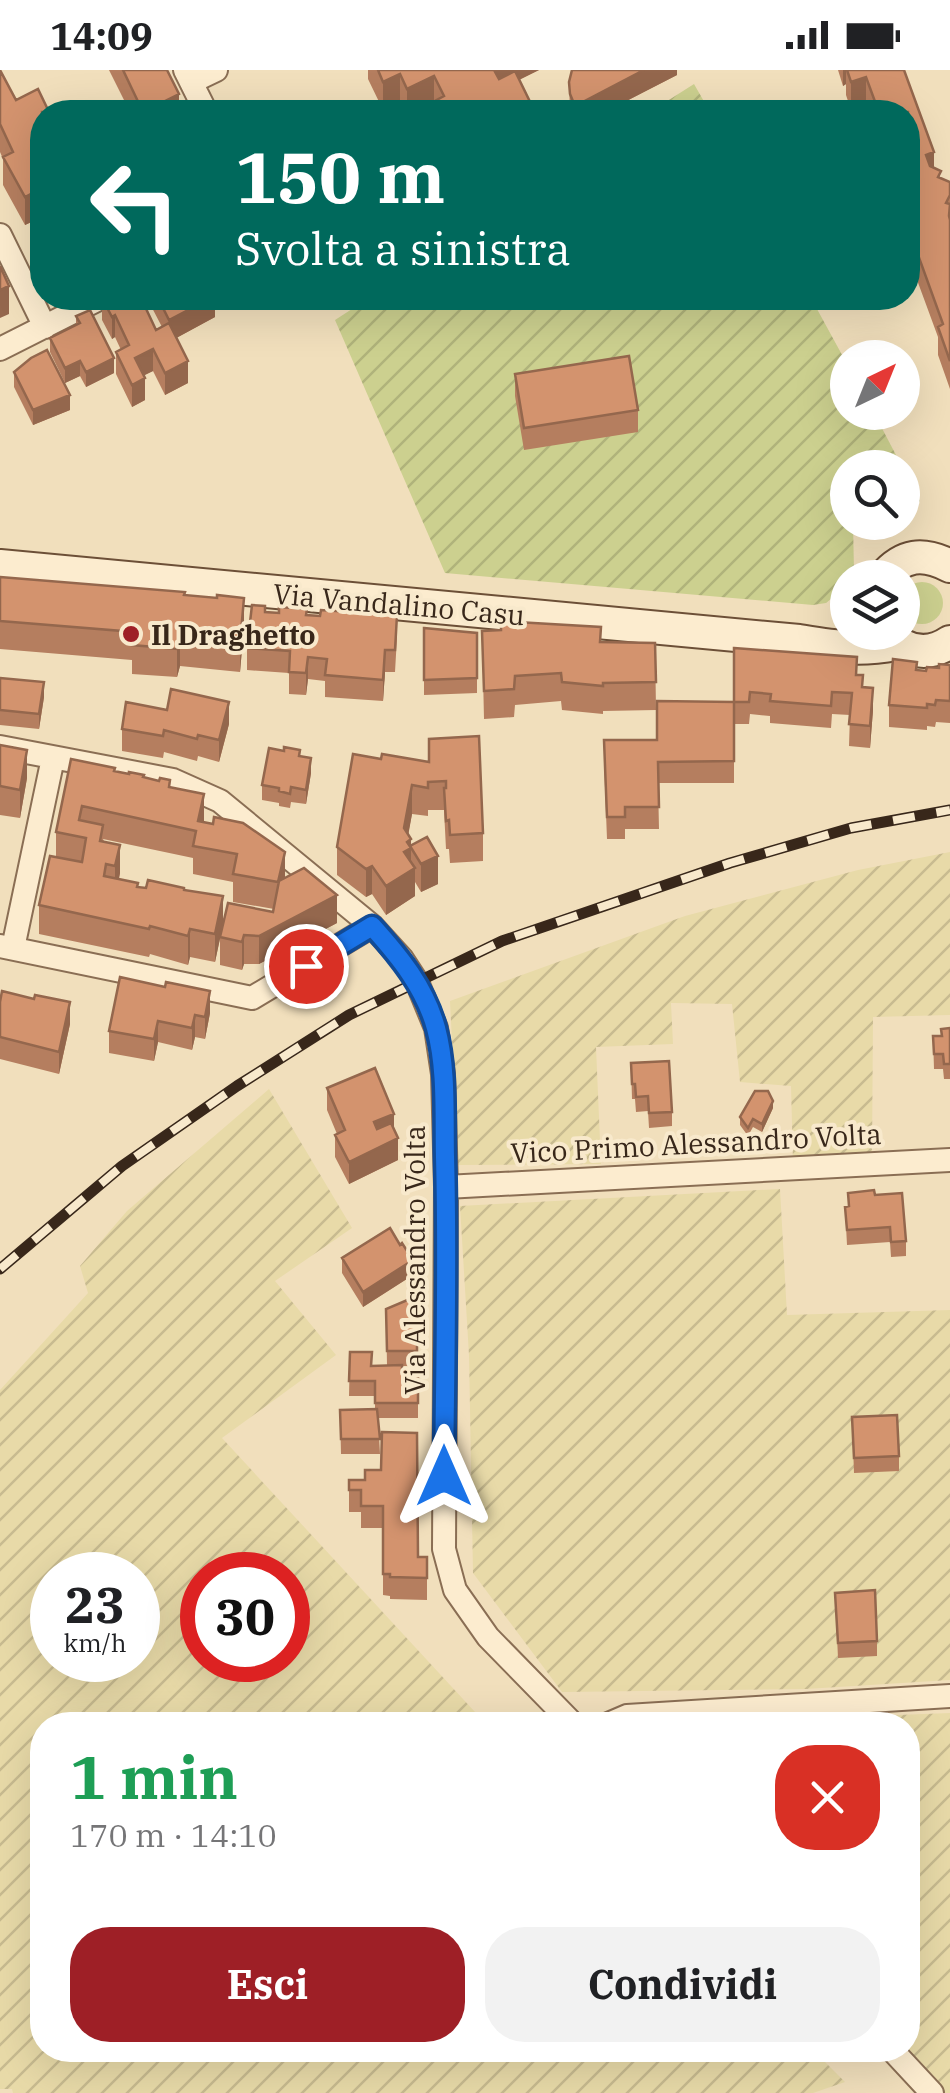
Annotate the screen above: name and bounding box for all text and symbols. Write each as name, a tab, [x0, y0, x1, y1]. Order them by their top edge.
text: 14:09	[50, 11, 153, 60]
text: 150 m	[235, 131, 445, 222]
icon: left	[70, 140, 200, 270]
text: Svolta a sinistra	[235, 219, 571, 277]
north arrow	[830, 340, 920, 430]
map controls	[830, 340, 920, 650]
button: search	[830, 450, 920, 540]
button: layers	[830, 560, 920, 650]
street label: Via Vandalino Casu	[272, 575, 526, 633]
place label: Il Draghetto	[151, 616, 316, 653]
marker: Il Draghetto	[120, 623, 142, 645]
pin	[264, 924, 349, 1009]
icon: arrive	[279, 939, 334, 994]
street label: Vico Primo Alessandro Volta	[510, 1115, 882, 1171]
street label: Via Alessandro Volta	[396, 1125, 433, 1395]
position arrow	[392, 1424, 496, 1528]
speed limit sign: 30	[180, 1552, 310, 1682]
text: 23	[65, 1572, 125, 1637]
text: km/h	[63, 1626, 127, 1659]
text: 1 min	[70, 1737, 238, 1816]
button: close	[775, 1745, 880, 1850]
text: 170 m · 14:10	[70, 1814, 277, 1856]
button: Esci	[70, 1927, 465, 2042]
button: Condividi	[485, 1927, 880, 2042]

